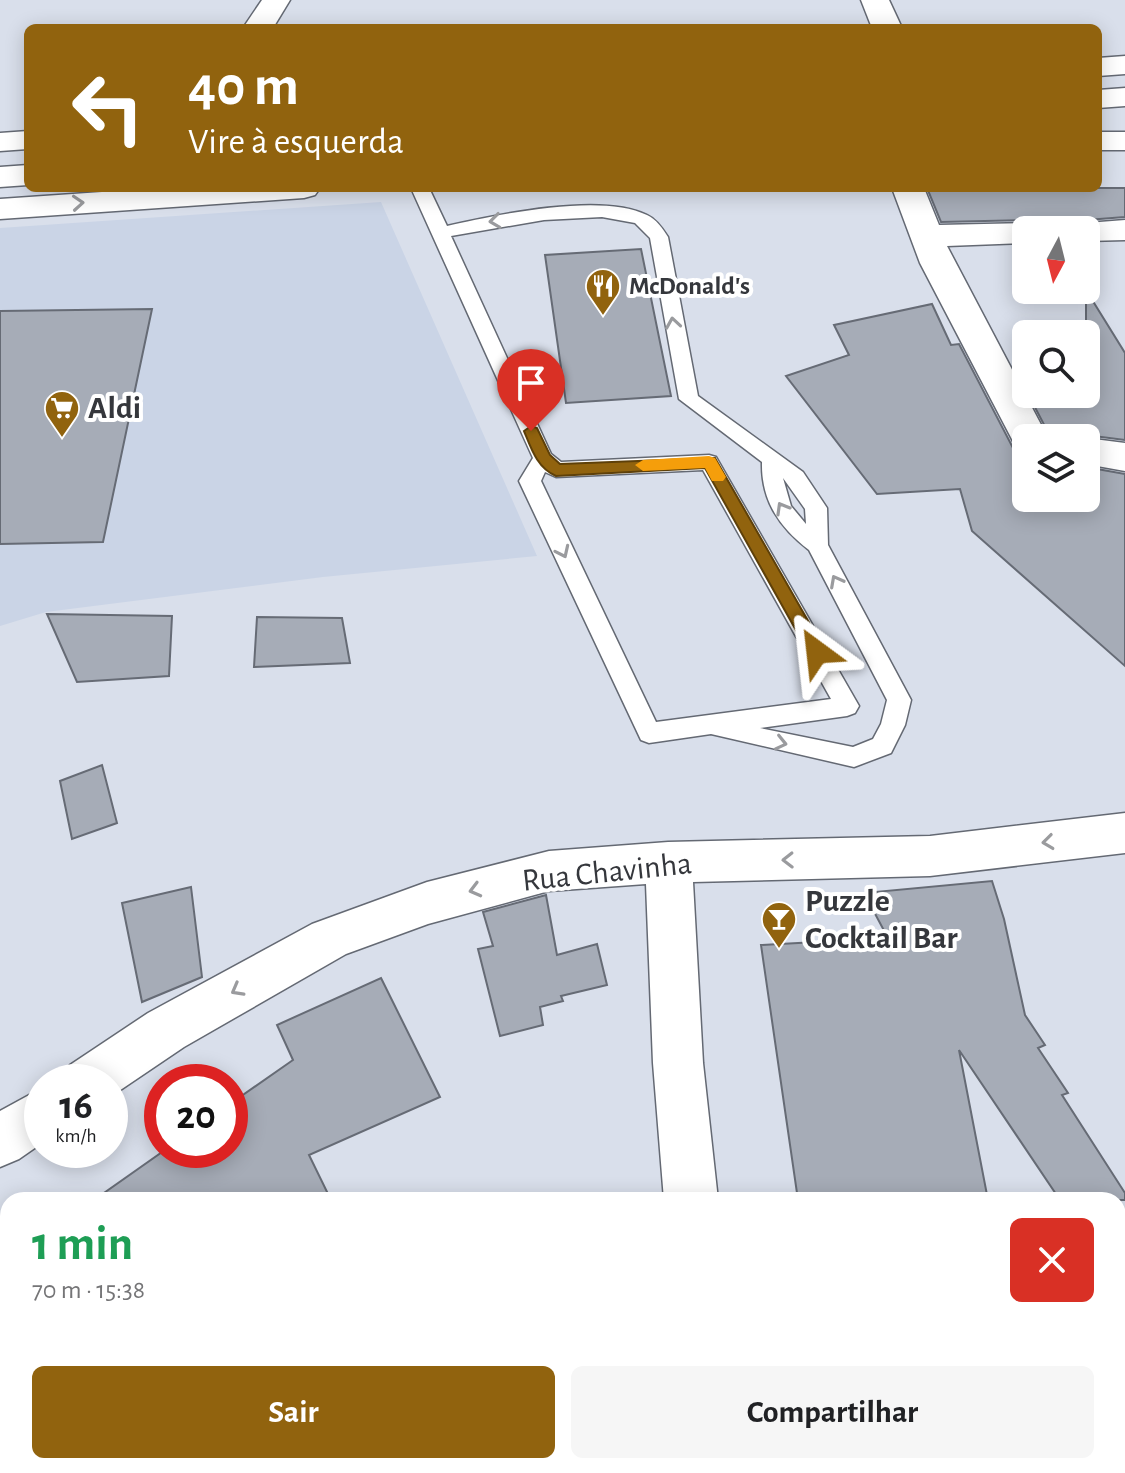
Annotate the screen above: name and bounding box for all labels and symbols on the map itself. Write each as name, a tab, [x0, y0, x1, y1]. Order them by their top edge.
one-way arrow	[72, 195, 85, 212]
one-way arrow	[488, 212, 502, 229]
north arrow	[1012, 216, 1100, 304]
restaurant icon: McDonald's	[584, 267, 622, 317]
place label: McDonald's	[629, 273, 750, 299]
one-way arrow	[665, 316, 682, 329]
pin	[497, 349, 565, 431]
supermarket icon: Aldi	[43, 389, 81, 439]
place label: Aldi	[88, 392, 141, 424]
one-way arrow	[776, 502, 792, 517]
one-way arrow	[553, 543, 569, 558]
one-way arrow	[830, 575, 845, 589]
position arrow	[775, 610, 859, 694]
one-way arrow	[774, 734, 788, 751]
one-way arrow	[1041, 834, 1054, 851]
street label: Rua Chavinha	[521, 847, 693, 897]
one-way arrow	[781, 851, 794, 868]
one-way arrow	[469, 881, 483, 898]
place label: Puzzle Cocktail Bar	[805, 885, 958, 954]
bar icon: Puzzle Cocktail Bar	[760, 900, 798, 950]
one-way arrow	[230, 981, 245, 996]
speed limit sign: 20	[144, 1064, 248, 1168]

